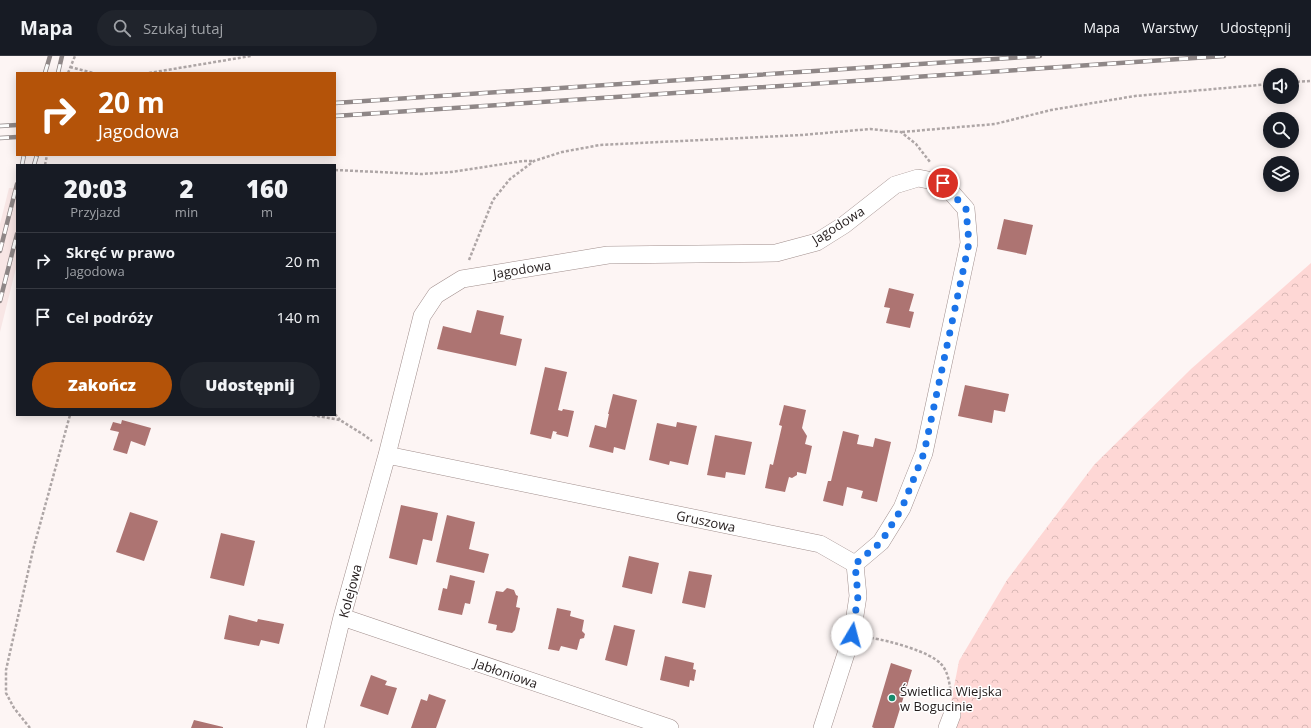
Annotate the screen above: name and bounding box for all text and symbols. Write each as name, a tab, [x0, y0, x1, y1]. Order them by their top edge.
search box	[97, 10, 377, 46]
text: Mapa	[20, 15, 73, 41]
icon: search	[111, 17, 133, 39]
text: Szukaj tutaj	[143, 18, 223, 38]
text: Mapa	[1083, 18, 1120, 37]
text: Warstwy	[1142, 18, 1198, 37]
text: Udostępnij	[1220, 18, 1291, 37]
map controls	[1263, 68, 1299, 192]
button: sound	[1263, 68, 1299, 104]
text: 20 m	[98, 83, 165, 121]
icon: right	[32, 88, 84, 140]
button: search	[1263, 112, 1299, 148]
text: Jagodowa	[98, 119, 179, 143]
button: layers	[1263, 156, 1299, 192]
pin	[926, 166, 960, 200]
text: 20:03	[64, 172, 127, 205]
text: 2	[179, 172, 194, 205]
text: 160	[246, 172, 288, 205]
icon: arrive	[932, 172, 954, 194]
street label: Jagodowa	[807, 202, 868, 249]
text: Przyjazd	[70, 203, 121, 221]
text: min	[175, 203, 198, 221]
text: m	[261, 203, 273, 221]
text: Skręć w prawo	[66, 242, 175, 262]
icon: right	[32, 250, 54, 272]
text: 20 m	[285, 251, 320, 271]
street label: Jagodowa	[490, 256, 552, 283]
text: Jagodowa	[66, 262, 125, 280]
icon: arrive	[32, 306, 54, 328]
text: Cel podróży	[66, 307, 153, 327]
text: 140 m	[276, 307, 320, 327]
button: Zakończ	[32, 362, 172, 408]
button: Udostępnij	[180, 362, 320, 408]
street label: Gruszowa	[675, 506, 737, 536]
street label: Kolejowa	[334, 562, 366, 620]
position arrow	[831, 614, 873, 656]
street label: Jabłoniowa	[470, 653, 540, 692]
place label: Świetlica Wiejska w Bogucinie	[900, 682, 1002, 715]
marker: Świetlica Wiejska w Bogucinie	[887, 693, 897, 703]

